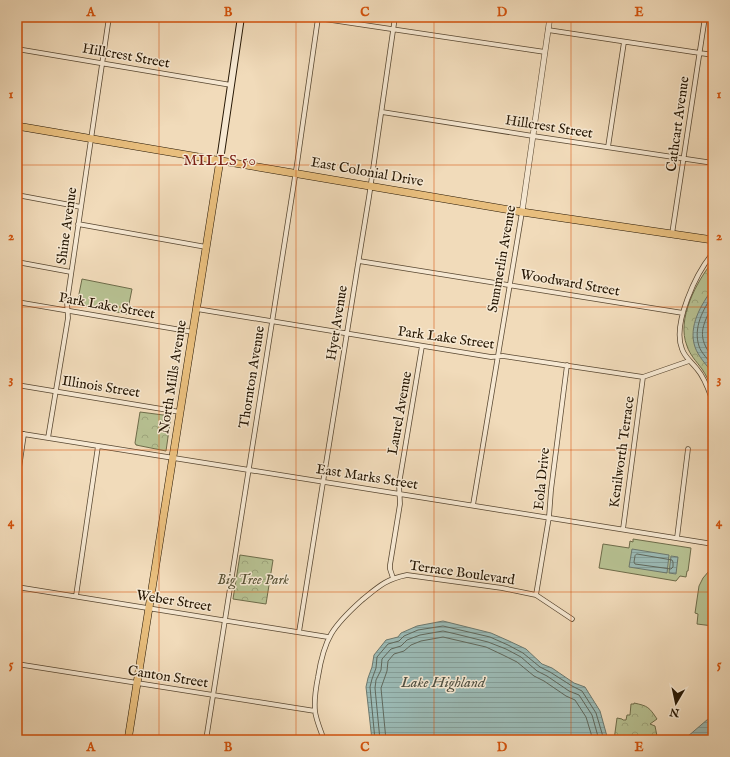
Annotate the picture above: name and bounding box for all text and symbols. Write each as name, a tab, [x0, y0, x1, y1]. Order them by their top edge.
text: A	[86, 4, 97, 21]
text: B	[224, 4, 233, 21]
text: C	[360, 4, 370, 21]
text: D	[497, 4, 508, 21]
text: E	[634, 4, 644, 21]
street label: Hillcrest Street	[81, 39, 171, 73]
street label: Cathcart Avenue	[662, 75, 694, 173]
text: 1	[9, 86, 14, 103]
text: 1	[717, 86, 722, 103]
street label: Hillcrest Street	[504, 111, 594, 143]
district label: MILLS 50	[183, 151, 257, 170]
street label: East Colonial Drive	[309, 153, 425, 191]
street label: Shine Avenue	[53, 186, 81, 266]
street label: Summerlin Avenue	[484, 203, 520, 314]
text: 2	[8, 228, 14, 245]
text: 2	[716, 228, 722, 245]
street label: Woodward Street	[519, 265, 621, 301]
street label: Hyer Avenue	[322, 284, 352, 362]
street label: Park Lake Street	[57, 289, 157, 323]
street label: North Mills Avenue	[155, 318, 191, 435]
street label: Park Lake Street	[397, 322, 496, 354]
street label: Thornton Avenue	[235, 324, 269, 429]
street label: Laurel Avenue	[384, 369, 416, 456]
text: 3	[9, 371, 14, 388]
text: 3	[717, 371, 722, 388]
street label: Illinois Street	[61, 372, 142, 402]
street label: Kenilworth Terrace	[605, 394, 639, 509]
street label: Eola Drive	[530, 446, 554, 511]
street label: East Marks Street	[315, 460, 420, 494]
text: 4	[8, 514, 15, 531]
text: 4	[716, 514, 723, 531]
street label: Terrace Boulevard	[408, 557, 516, 589]
park label: Big Tree Park	[217, 571, 289, 590]
street label: Weber Street	[135, 586, 213, 616]
text: 5	[9, 656, 14, 673]
text: 5	[717, 656, 722, 673]
street label: Canton Street	[127, 662, 210, 692]
water label: Lake Highland	[400, 673, 486, 693]
north arrow	[656, 683, 696, 723]
text: N	[668, 704, 681, 720]
text: A	[86, 739, 97, 756]
text: B	[224, 739, 233, 756]
text: C	[360, 739, 370, 756]
text: D	[497, 739, 508, 756]
text: E	[634, 739, 644, 756]

